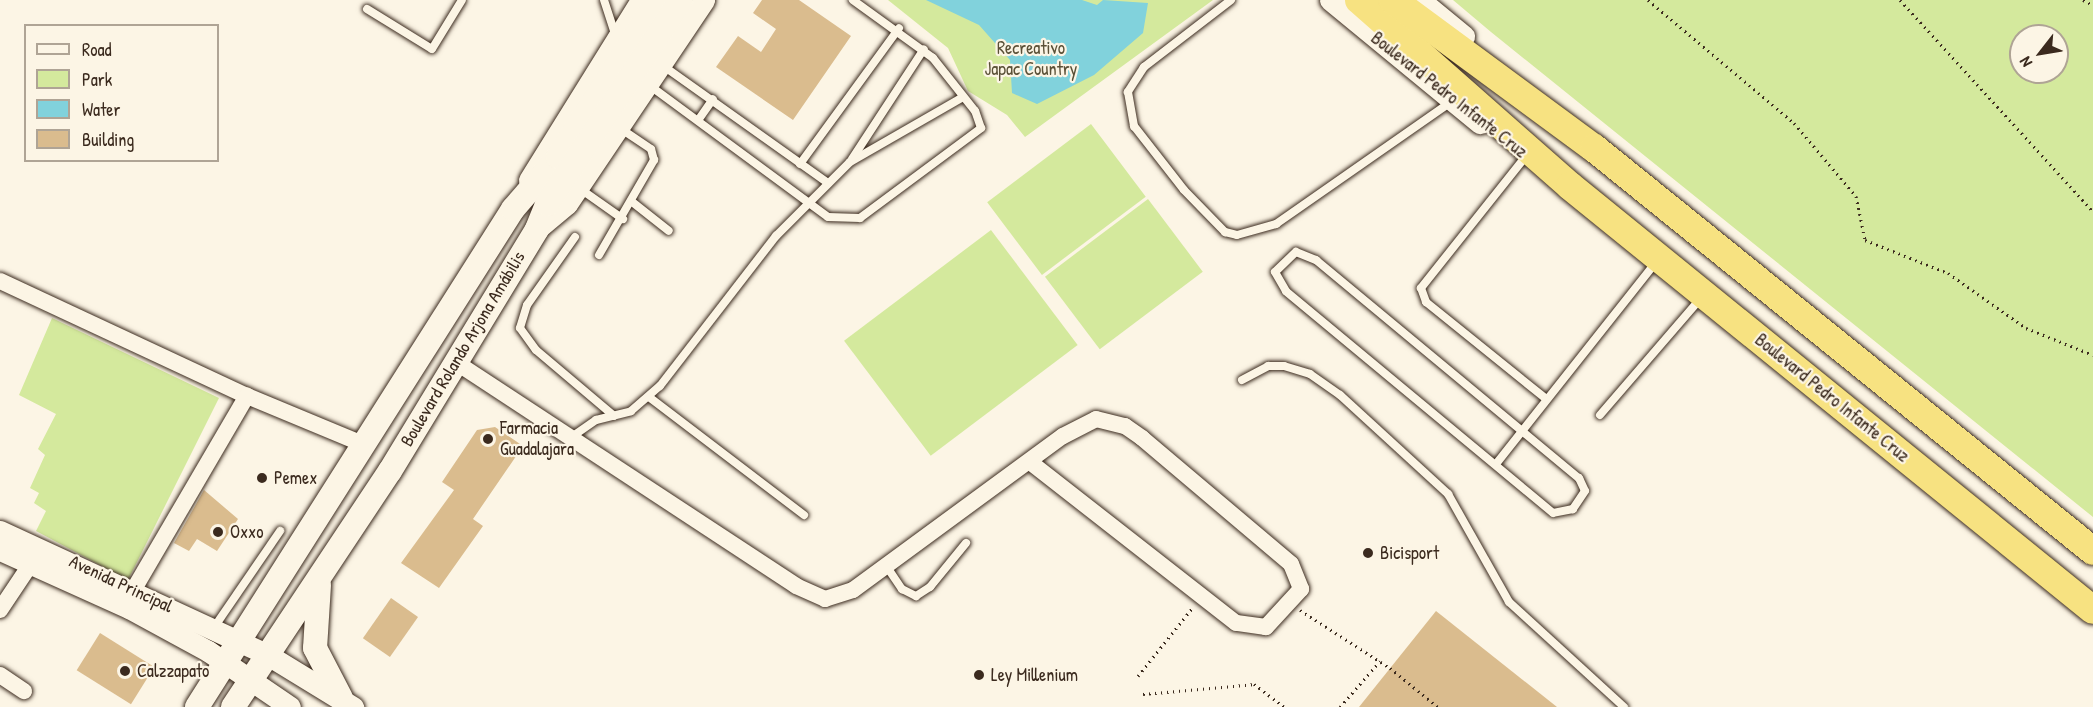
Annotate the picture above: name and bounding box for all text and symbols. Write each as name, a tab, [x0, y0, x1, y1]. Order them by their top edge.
legend	[24, 24, 219, 162]
north arrow	[2009, 24, 2069, 84]
street label: Boulevard Pedro Infante Cruz	[1367, 27, 1531, 163]
text: Road	[82, 37, 112, 62]
park label: Recreativo Japac Country	[985, 38, 1077, 80]
text: N	[2014, 53, 2037, 72]
text: Park	[82, 67, 112, 92]
text: Water	[82, 97, 120, 122]
text: Building	[82, 127, 134, 152]
street label: Boulevard Rolando Arjona Amábilis	[396, 248, 530, 450]
street label: Boulevard Pedro Infante Cruz	[1750, 329, 1914, 467]
place label: Farmacia Guadalajara	[500, 418, 574, 460]
marker: Farmacia Guadalajara	[481, 432, 495, 446]
place label: Pemex	[274, 467, 317, 489]
marker: Pemex	[255, 471, 269, 485]
place label: Oxxo	[230, 521, 263, 543]
marker: Oxxo	[211, 525, 225, 539]
place label: Bicisport	[1380, 542, 1439, 564]
marker: Bicisport	[1361, 546, 1375, 560]
street label: Avenida Principal	[66, 551, 176, 617]
place label: Calzzapato	[137, 660, 209, 682]
marker: Calzzapato	[118, 664, 132, 678]
place label: Ley Millenium	[991, 664, 1078, 686]
marker: Ley Millenium	[972, 668, 986, 682]

